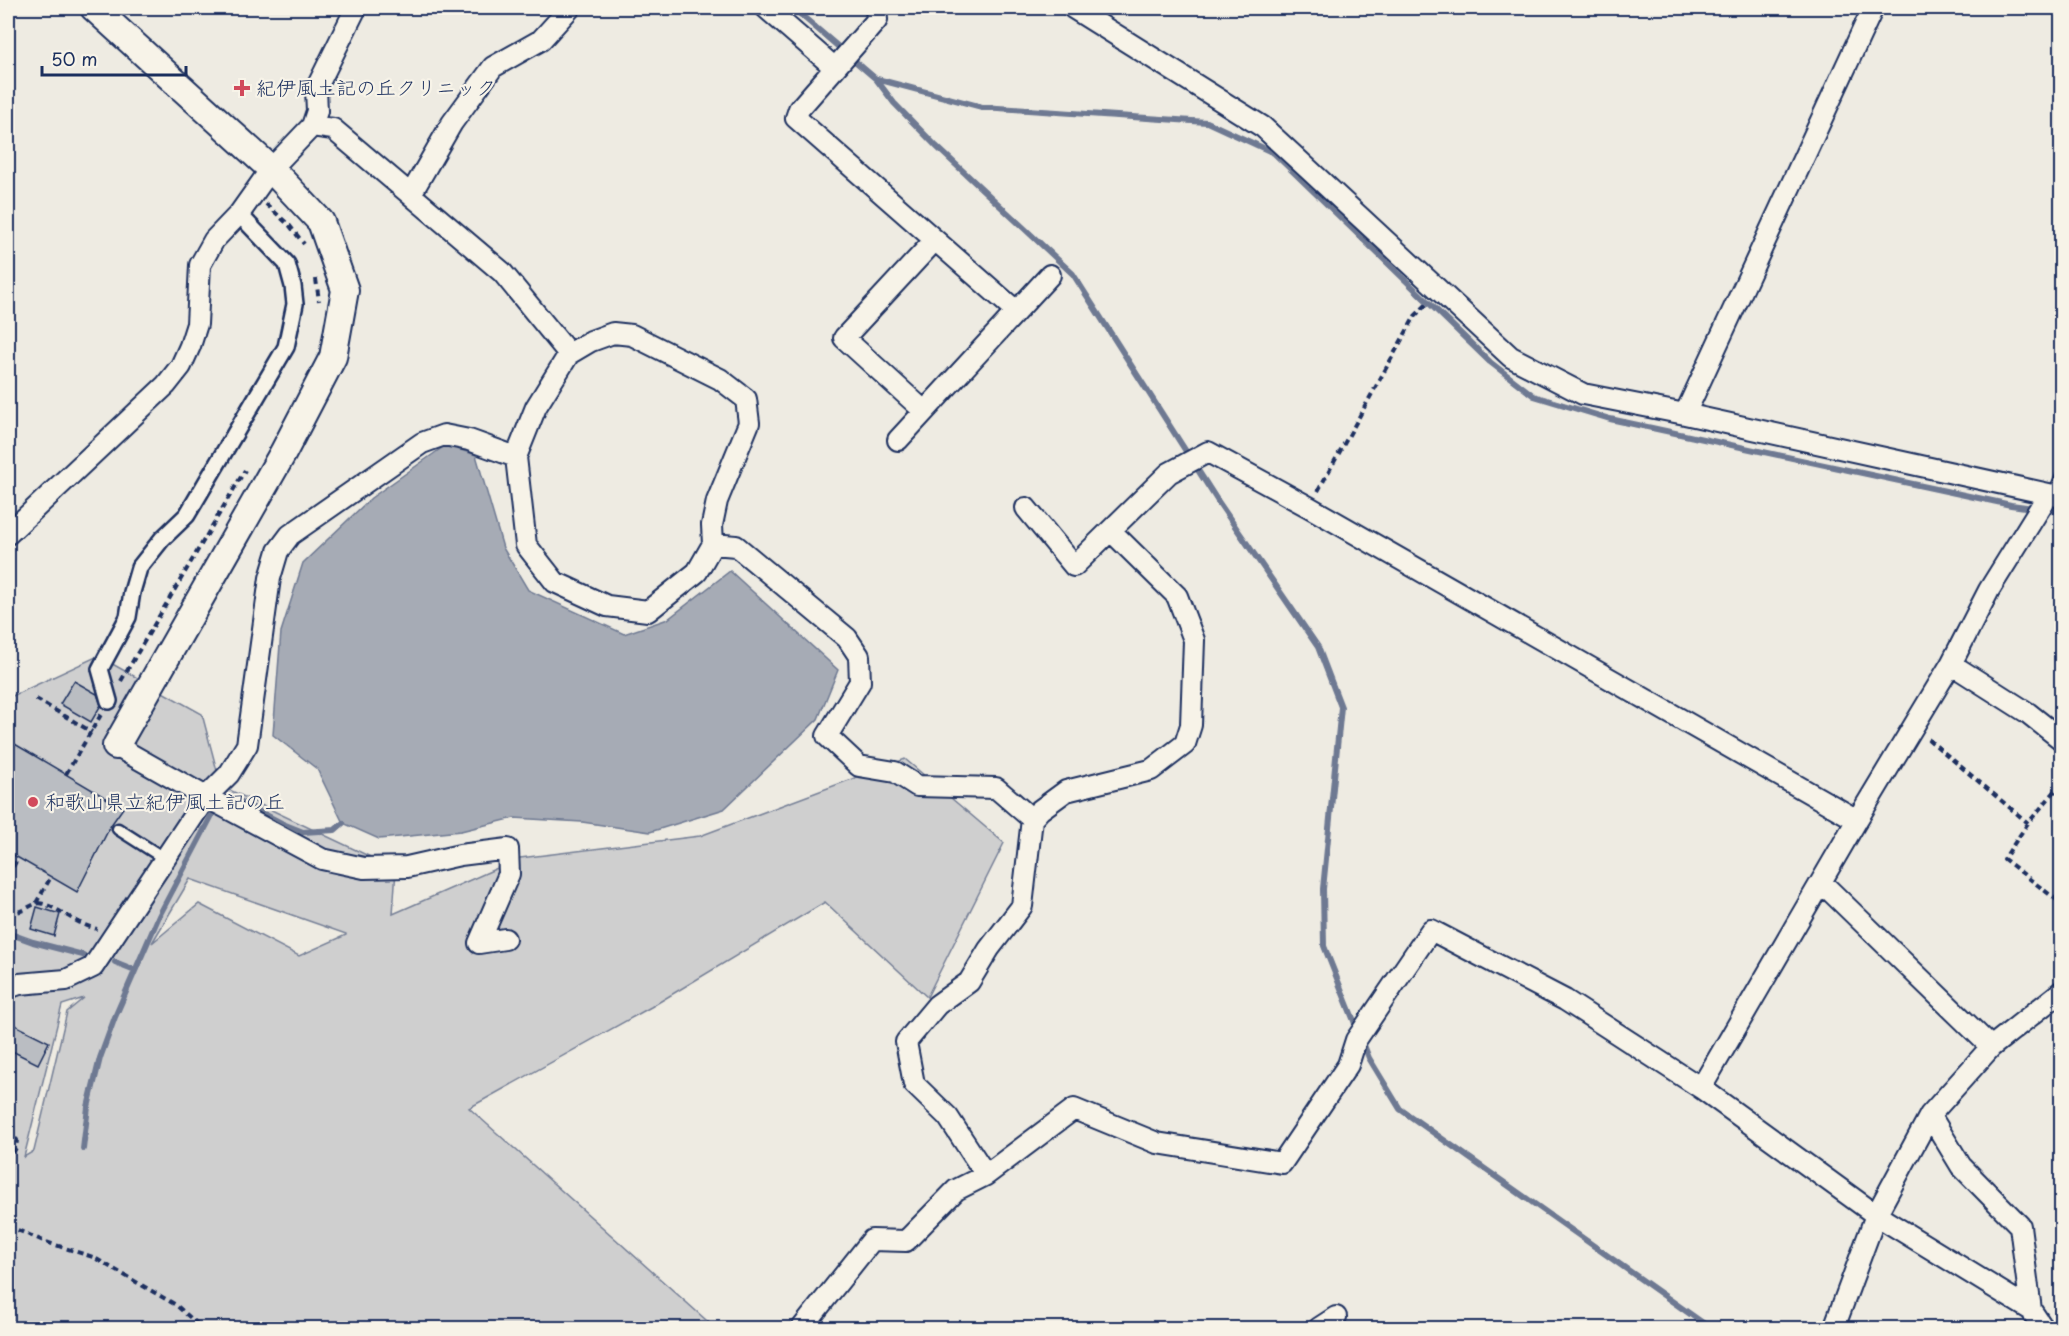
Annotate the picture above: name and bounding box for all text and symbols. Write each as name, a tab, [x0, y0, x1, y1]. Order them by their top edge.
scale bar	[42, 39, 186, 77]
text: 50 m	[51, 45, 98, 72]
place label: 紀伊風土記の丘クリニック	[256, 72, 496, 102]
marker: 紀伊風土記の丘クリニック	[233, 79, 251, 97]
place label: 和歌山県立紀伊風土記の丘	[45, 786, 285, 816]
marker: 和歌山県立紀伊風土記の丘	[26, 795, 40, 809]

